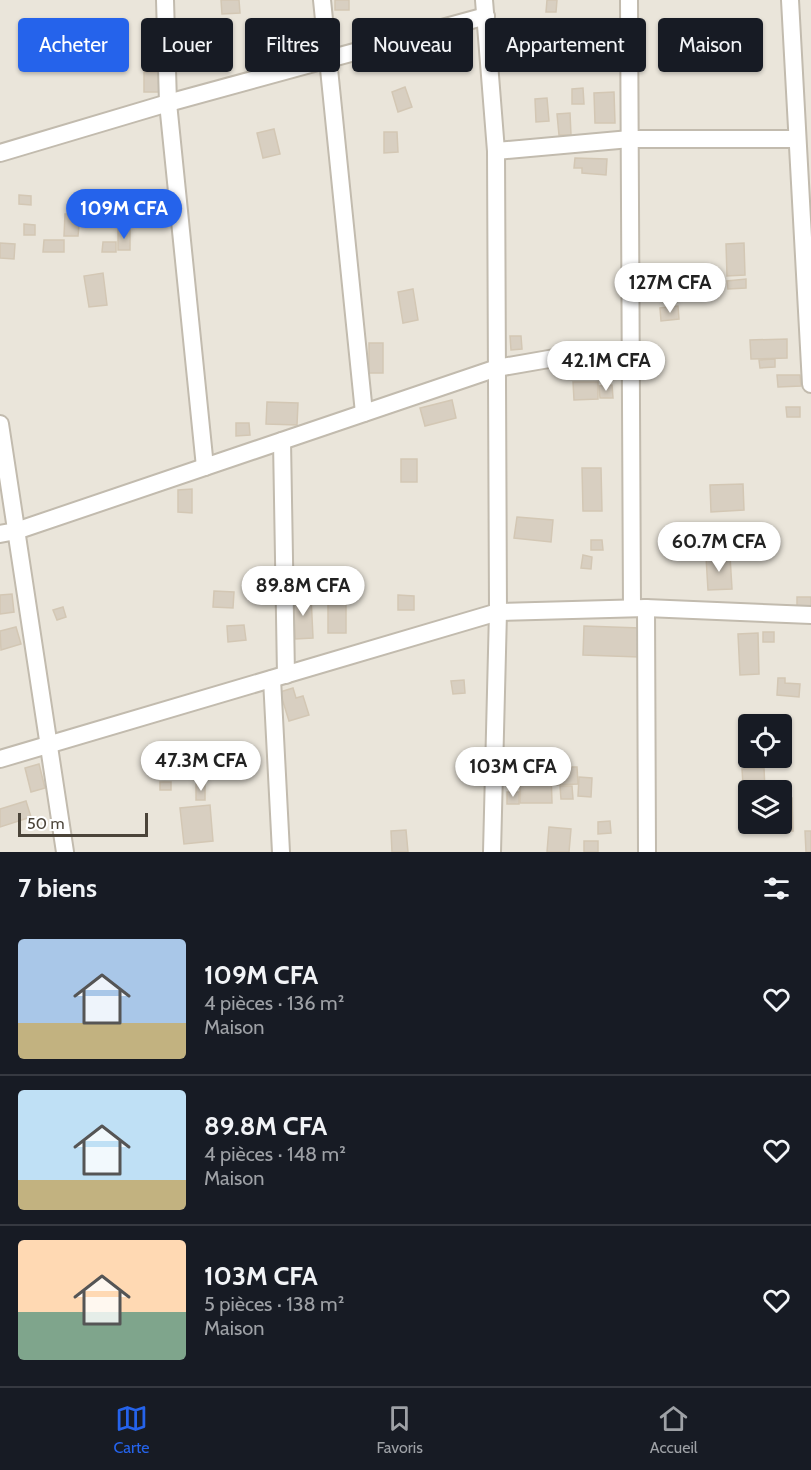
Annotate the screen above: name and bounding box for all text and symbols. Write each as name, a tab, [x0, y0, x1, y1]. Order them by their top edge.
chip: Acheter	[18, 18, 129, 72]
chip: Louer	[141, 18, 233, 72]
chip: Filtres	[245, 18, 340, 72]
chip: Nouveau	[352, 18, 473, 72]
chip: Appartement	[485, 18, 646, 72]
chip: Maison	[658, 18, 763, 72]
pin: 109M CFA	[62, 189, 186, 240]
text: 109M CFA	[80, 196, 168, 220]
pin: 127M CFA	[608, 263, 732, 314]
text: 127M CFA	[628, 270, 712, 294]
pin: 42.1M CFA	[537, 341, 675, 392]
text: 42.1M CFA	[561, 348, 651, 372]
pin: 60.7M CFA	[650, 522, 788, 573]
text: 60.7M CFA	[672, 529, 766, 553]
pin: 89.8M CFA	[234, 566, 372, 617]
text: 89.8M CFA	[256, 573, 350, 597]
map controls	[738, 714, 792, 834]
button: locate	[738, 714, 792, 768]
pin: 47.3M CFA	[132, 741, 270, 792]
pin: 103M CFA	[451, 747, 575, 798]
text: 47.3M CFA	[155, 748, 247, 772]
text: 103M CFA	[469, 754, 557, 778]
button: layers	[738, 780, 792, 834]
scale bar	[18, 810, 148, 838]
text: 50 m	[27, 814, 64, 833]
text: 7 biens	[18, 872, 97, 904]
icon: filters	[760, 872, 793, 905]
text: 109M CFA	[204, 959, 318, 991]
icon: home	[66, 963, 138, 1035]
icon: heart	[760, 983, 793, 1016]
text: 4 pièces · 136 m²	[204, 991, 344, 1015]
text: Maison	[204, 1015, 264, 1039]
text: 89.8M CFA	[204, 1110, 327, 1142]
icon: home	[66, 1114, 138, 1186]
icon: heart	[760, 1134, 793, 1167]
text: 4 pièces · 148 m²	[204, 1142, 346, 1166]
text: Maison	[204, 1166, 264, 1190]
text: 103M CFA	[204, 1260, 318, 1292]
icon: home	[66, 1264, 138, 1336]
icon: heart	[760, 1284, 793, 1317]
text: 5 pièces · 138 m²	[204, 1292, 344, 1316]
text: Maison	[204, 1316, 264, 1340]
tab: Carte	[113, 1402, 150, 1457]
tab: Favoris	[376, 1402, 423, 1457]
tab: Accueil	[650, 1402, 698, 1457]

